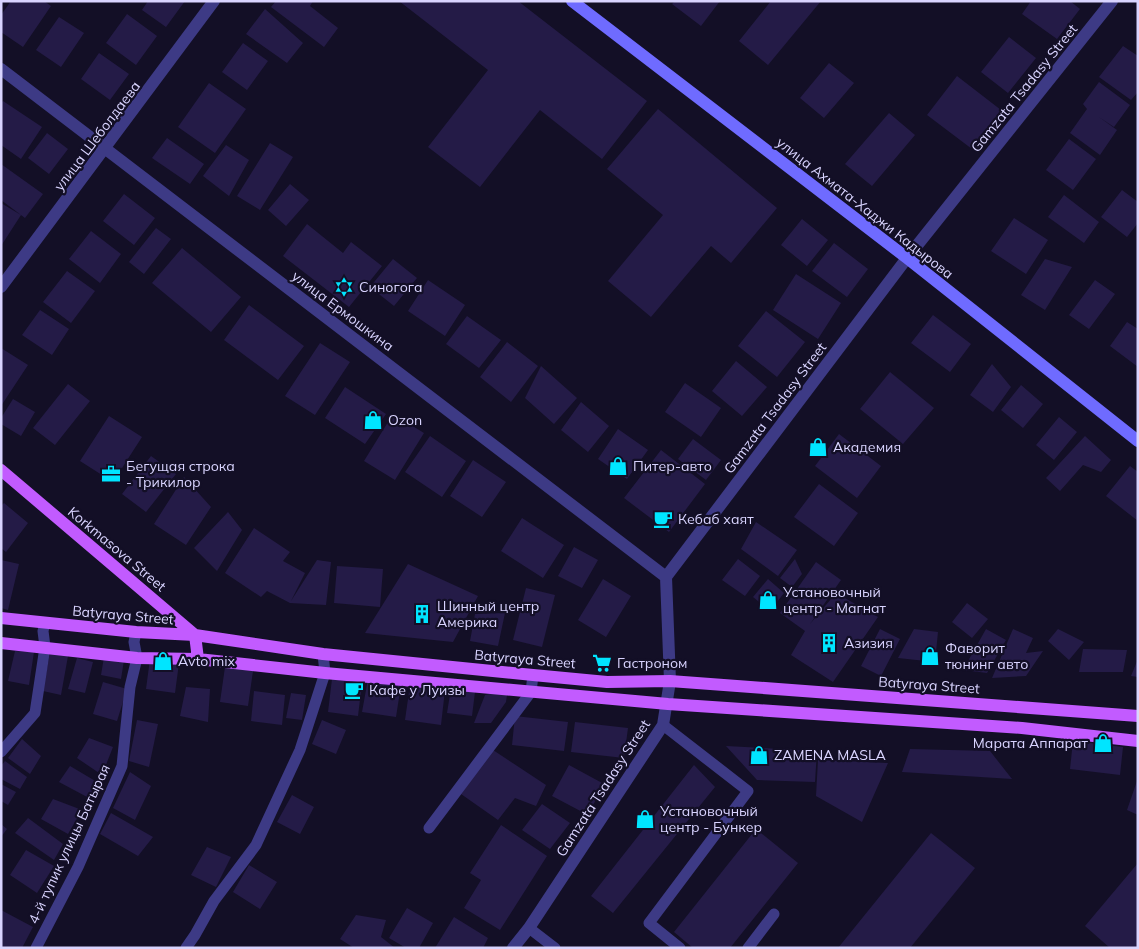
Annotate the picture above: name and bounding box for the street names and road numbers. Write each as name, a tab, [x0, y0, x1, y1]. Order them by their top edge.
street label: Gamzata Tsadasy Street	[967, 20, 1081, 156]
street label: улица Шеболдаева	[50, 78, 144, 194]
street label: улица Ахмата-Хаджи Кадырова	[773, 133, 957, 283]
street label: улица Ермошкина	[288, 267, 398, 355]
street label: Gamzata Tsadasy Street	[720, 339, 830, 477]
street label: Korkmasova Street	[64, 503, 170, 595]
street label: Batyraya Street	[72, 602, 175, 628]
street label: Batyraya Street	[474, 646, 577, 672]
street label: Batyraya Street	[878, 672, 980, 698]
street label: Gamzata Tsadasy Street	[552, 716, 654, 860]
street label: 4-й тупик улицы Батырая	[24, 761, 114, 927]

